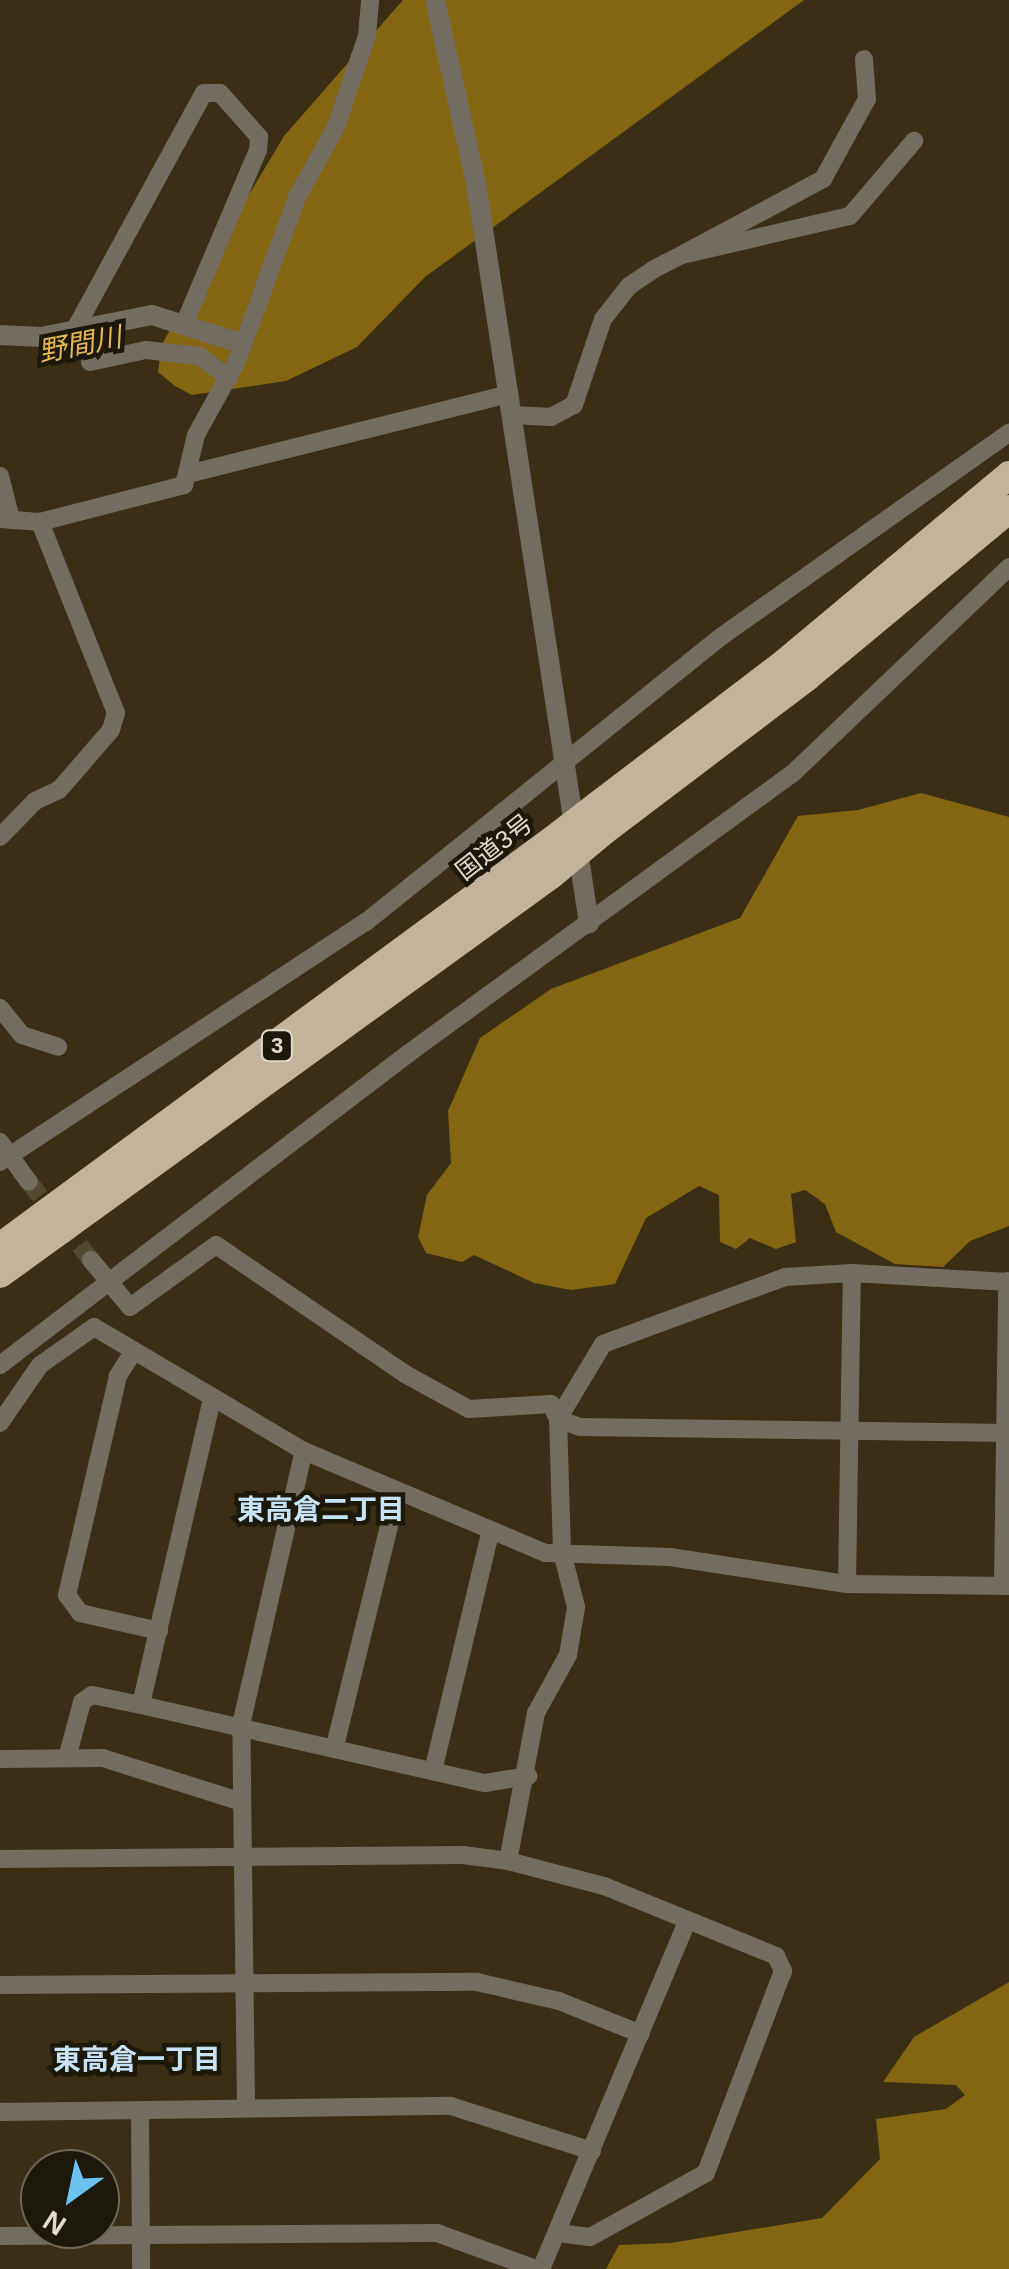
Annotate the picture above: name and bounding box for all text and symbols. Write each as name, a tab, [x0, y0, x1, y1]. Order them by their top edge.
water label: 野間川	[36, 320, 124, 370]
street label: 国道3号	[450, 808, 538, 886]
road number: 3	[260, 1029, 294, 1063]
district label: 東高倉二丁目	[237, 1493, 405, 1527]
district label: 東高倉一丁目	[53, 2043, 221, 2077]
north arrow	[20, 2149, 120, 2249]
text: N	[38, 2204, 71, 2241]

